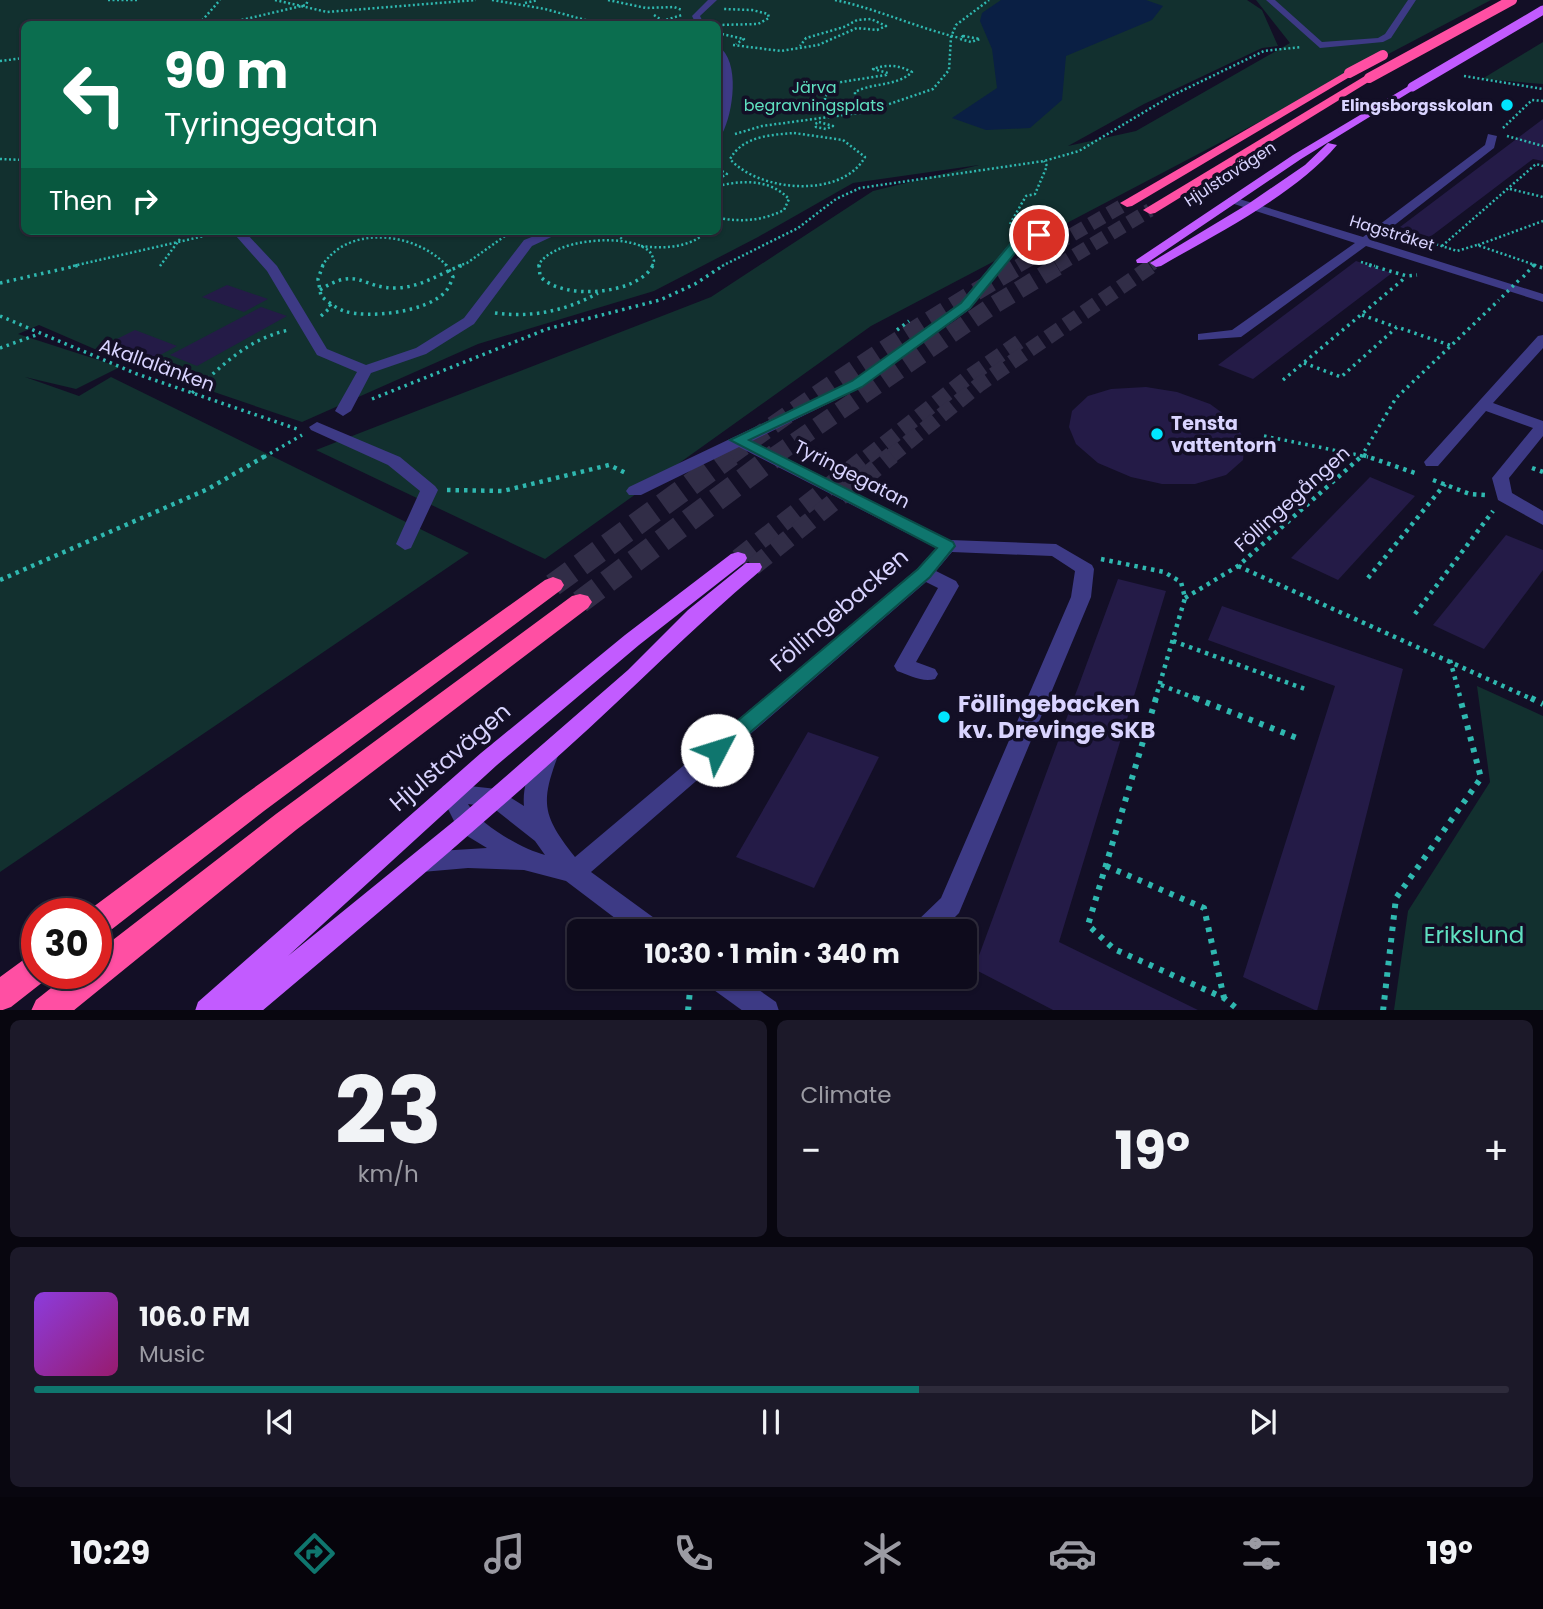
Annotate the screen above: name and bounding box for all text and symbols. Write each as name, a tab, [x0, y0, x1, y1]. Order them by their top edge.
text: 90 m	[164, 37, 288, 105]
icon: left	[49, 49, 140, 140]
park label: Järva begravningsplats	[744, 76, 884, 117]
place label: Elingsborgsskolan	[1341, 94, 1493, 117]
marker: Elingsborgsskolan	[1499, 97, 1515, 113]
text: Tyringegatan	[164, 102, 378, 147]
street label: Hjulstavägen	[1180, 136, 1280, 212]
icon: right	[126, 182, 164, 220]
text: Then	[49, 183, 112, 219]
pin	[1009, 205, 1069, 265]
street label: Hagstråket	[1347, 209, 1437, 257]
icon: arrive	[1020, 216, 1058, 254]
street label: Akallalänken	[96, 332, 218, 398]
place label: Tensta vattentorn	[1171, 410, 1277, 459]
marker: Tensta vattentorn	[1149, 426, 1165, 442]
street label: Tyringegatan	[789, 433, 915, 515]
street label: Föllingegången	[1228, 440, 1356, 558]
street label: Föllingebacken	[763, 541, 915, 679]
place label: Föllingebacken kv. Drevinge SKB	[958, 688, 1155, 746]
street label: Hjulstavägen	[383, 695, 517, 819]
marker: Föllingebacken kv. Drevinge SKB	[936, 709, 952, 725]
position arrow	[680, 713, 754, 787]
speed limit sign: 30	[21, 898, 112, 989]
park label: Erikslund	[1424, 919, 1524, 951]
text: 10:30 · 1 min · 340 m	[644, 936, 900, 972]
text: 23	[335, 1047, 442, 1175]
text: Climate	[801, 1079, 891, 1111]
text: 19°	[1114, 1114, 1190, 1187]
text: −	[801, 1124, 821, 1177]
text: +	[1483, 1124, 1509, 1177]
text: km/h	[358, 1158, 419, 1190]
text: 106.0 FM	[139, 1299, 250, 1335]
text: Music	[139, 1338, 205, 1370]
icon: previous	[261, 1403, 299, 1441]
icon: pause	[752, 1403, 790, 1441]
icon: next	[1244, 1403, 1282, 1441]
icon: directions	[290, 1529, 339, 1578]
icon: music	[480, 1529, 529, 1578]
icon: phone	[669, 1529, 718, 1578]
icon: climate	[858, 1529, 907, 1578]
icon: car	[1048, 1529, 1097, 1578]
icon: filters	[1237, 1529, 1286, 1578]
text: 10:29	[70, 1530, 150, 1575]
text: 19°	[1426, 1530, 1473, 1575]

